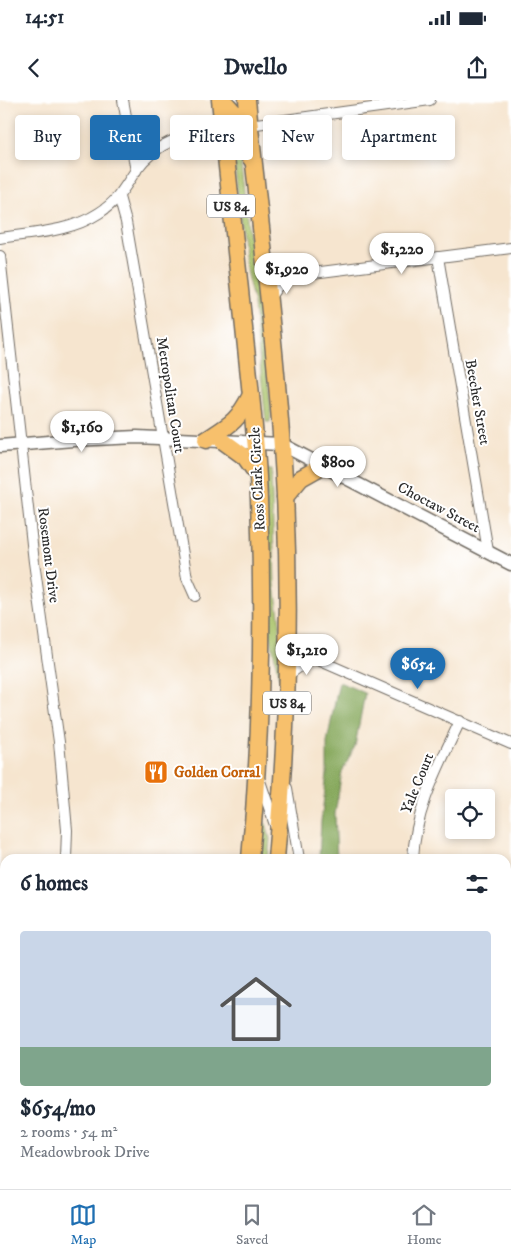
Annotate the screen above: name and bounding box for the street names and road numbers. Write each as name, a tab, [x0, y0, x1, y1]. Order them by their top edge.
road number: US 84	[207, 194, 255, 218]
street label: Metropolitan Court	[152, 336, 189, 455]
street label: Beecher Street	[461, 358, 494, 447]
street label: Ross Clark Circle	[245, 427, 270, 531]
street label: Choctaw Street	[394, 478, 484, 537]
street label: Rosemont Drive	[33, 506, 64, 604]
road number: US 84	[263, 692, 311, 714]
street label: Yale Court	[397, 750, 438, 816]

